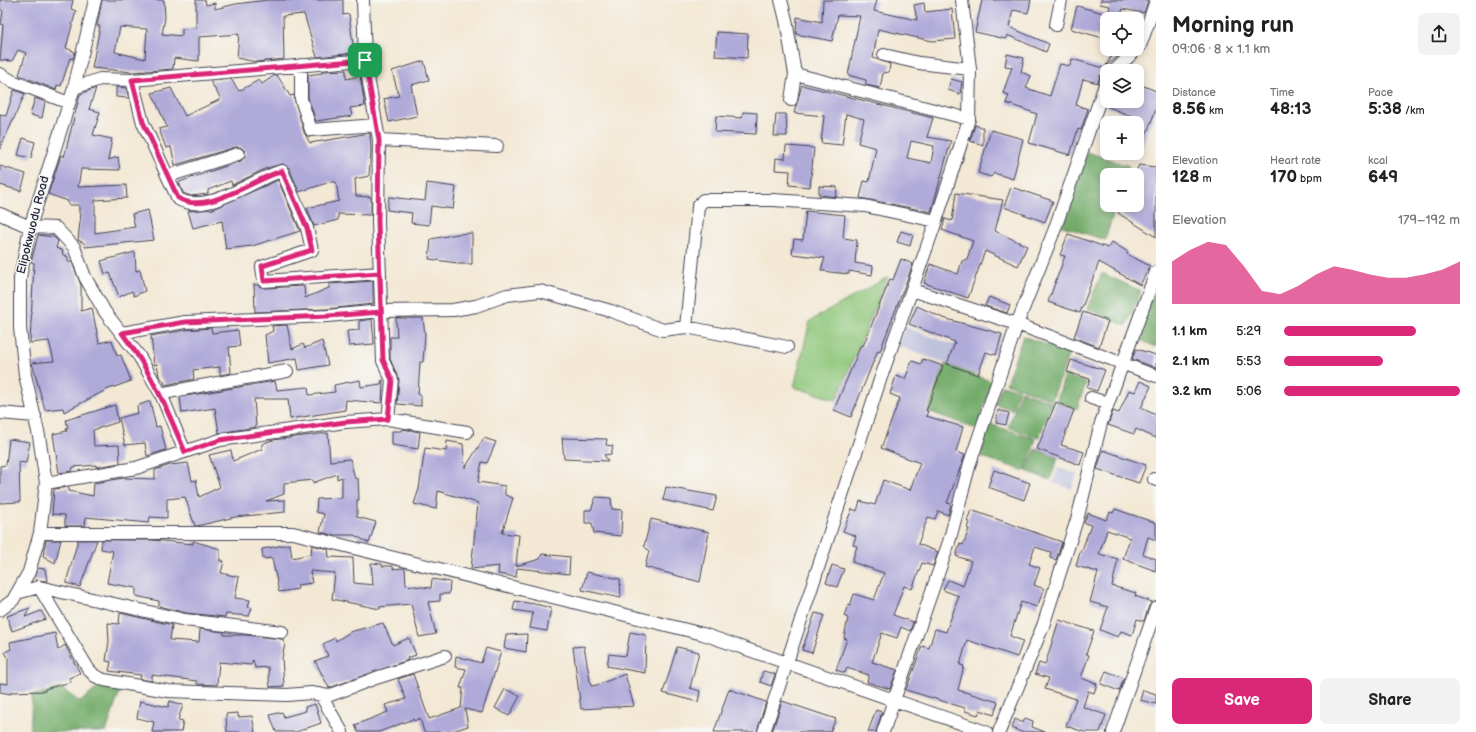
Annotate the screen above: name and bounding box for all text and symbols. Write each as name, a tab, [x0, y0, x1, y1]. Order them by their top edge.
map controls	[1100, 12, 1144, 212]
button: locate	[1100, 12, 1144, 56]
text: Morning run	[1172, 12, 1294, 39]
button: share	[1418, 13, 1460, 55]
text: 09:06 · 8 × 1.1 km	[1172, 41, 1270, 57]
pin	[348, 43, 382, 77]
icon: arrive	[354, 49, 376, 71]
button: layers	[1100, 64, 1144, 108]
text: Distance	[1172, 86, 1216, 99]
text: Time	[1270, 86, 1294, 99]
text: Pace	[1368, 86, 1393, 99]
text: 8.56	[1172, 99, 1206, 119]
text: 48:13	[1270, 99, 1311, 119]
text: 5:38	[1368, 99, 1402, 119]
text: km	[1206, 104, 1224, 117]
text: /km	[1402, 104, 1424, 117]
button: +	[1100, 116, 1144, 160]
text: Elevation	[1172, 154, 1218, 167]
text: Heart rate	[1270, 154, 1321, 167]
text: kcal	[1368, 154, 1388, 167]
text: 128	[1172, 167, 1200, 187]
text: 170	[1270, 167, 1297, 187]
text: 649	[1368, 167, 1398, 187]
button: −	[1100, 168, 1144, 212]
text: m	[1200, 172, 1212, 185]
text: bpm	[1297, 172, 1322, 185]
street label: Elipokwuodu Road	[14, 174, 52, 276]
text: Elevation	[1172, 212, 1226, 228]
text: 179–192 m	[1398, 212, 1460, 228]
text: 1.1 km	[1172, 323, 1207, 339]
text: 5:29	[1236, 323, 1261, 339]
text: 2.1 km	[1172, 353, 1210, 369]
text: 5:53	[1236, 353, 1262, 369]
text: 3.2 km	[1172, 383, 1212, 399]
text: 5:06	[1236, 383, 1262, 399]
button: Save	[1172, 678, 1312, 724]
button: Share	[1320, 678, 1460, 724]

